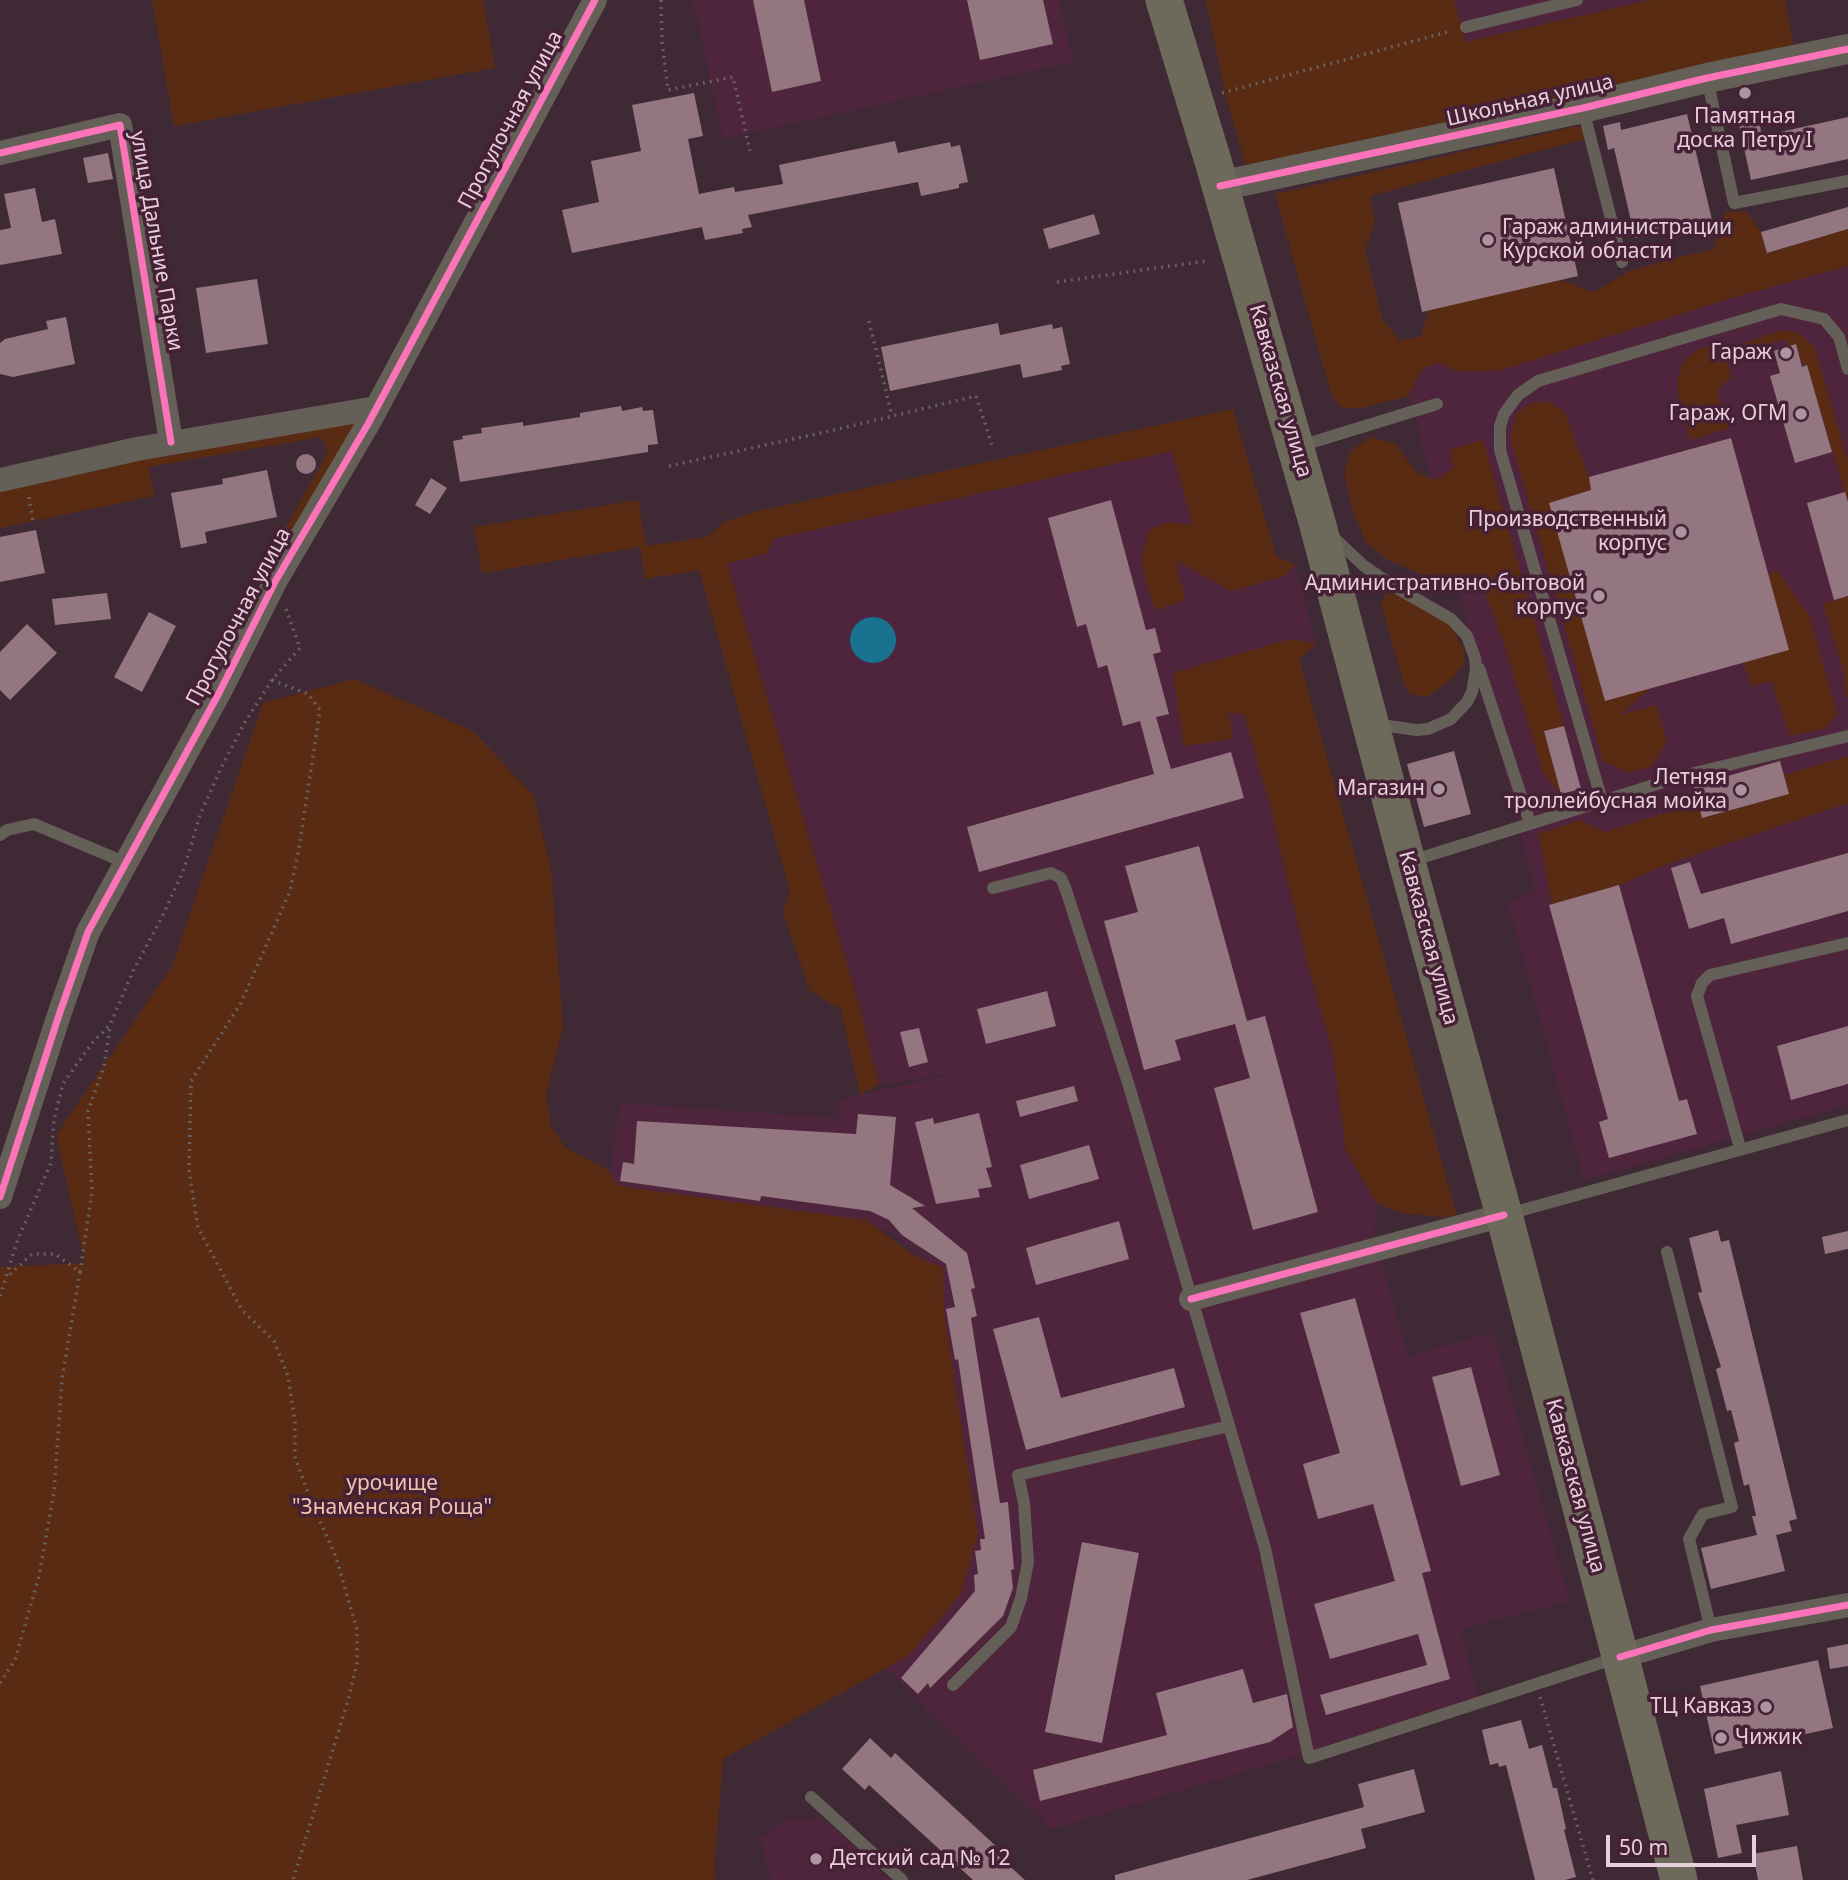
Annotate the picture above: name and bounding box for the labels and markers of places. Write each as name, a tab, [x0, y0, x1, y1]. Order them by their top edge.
marker: Памятная доска Петру I	[1737, 85, 1753, 101]
place label: Памятная доска Петру I	[1677, 104, 1813, 154]
place label: Гараж администрации Курской области	[1502, 215, 1732, 265]
marker: Гараж администрации Курской области	[1480, 232, 1496, 248]
place label: Гараж	[1711, 340, 1772, 366]
marker: Гараж	[1778, 345, 1794, 361]
place label: Гараж, ОГМ	[1669, 401, 1787, 427]
marker: Гараж, ОГМ	[1793, 406, 1809, 422]
place label: Производственный корпус	[1468, 507, 1667, 557]
marker: Производственный корпус	[1673, 524, 1689, 540]
place label: Административно-бытовой корпус	[1305, 571, 1585, 621]
marker: Административно-бытовой корпус	[1591, 588, 1607, 604]
place label: Летняя троллейбусная мойка	[1504, 765, 1727, 815]
place label: Магазин	[1337, 776, 1425, 802]
marker: Магазин	[1431, 781, 1447, 797]
marker: Летняя троллейбусная мойка	[1733, 782, 1749, 798]
place label: ТЦ Кавказ	[1650, 1694, 1752, 1720]
marker: ТЦ Кавказ	[1758, 1699, 1774, 1715]
place label: Чижик	[1735, 1725, 1802, 1751]
marker: Чижик	[1713, 1730, 1729, 1746]
place label: Детский сад № 12	[830, 1846, 1010, 1872]
marker: Детский сад № 12	[808, 1851, 824, 1867]

